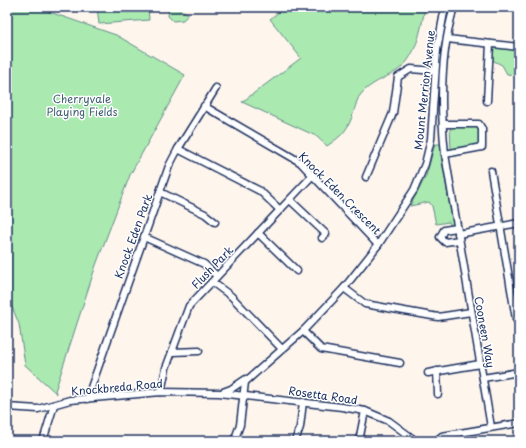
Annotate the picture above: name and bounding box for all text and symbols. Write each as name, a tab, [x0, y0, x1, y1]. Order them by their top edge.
street label: Mount Merrion Avenue	[409, 29, 439, 151]
park label: Cherryvale Playing Fields	[46, 90, 118, 120]
street label: Knock Eden Crescent	[295, 148, 386, 239]
street label: Knock Eden Park	[110, 191, 156, 281]
street label: Flush Park	[187, 241, 237, 292]
street label: Cooneen Way	[470, 295, 500, 369]
street label: Knockbreda Road	[70, 375, 164, 399]
street label: Rosetta Road	[287, 382, 359, 408]

